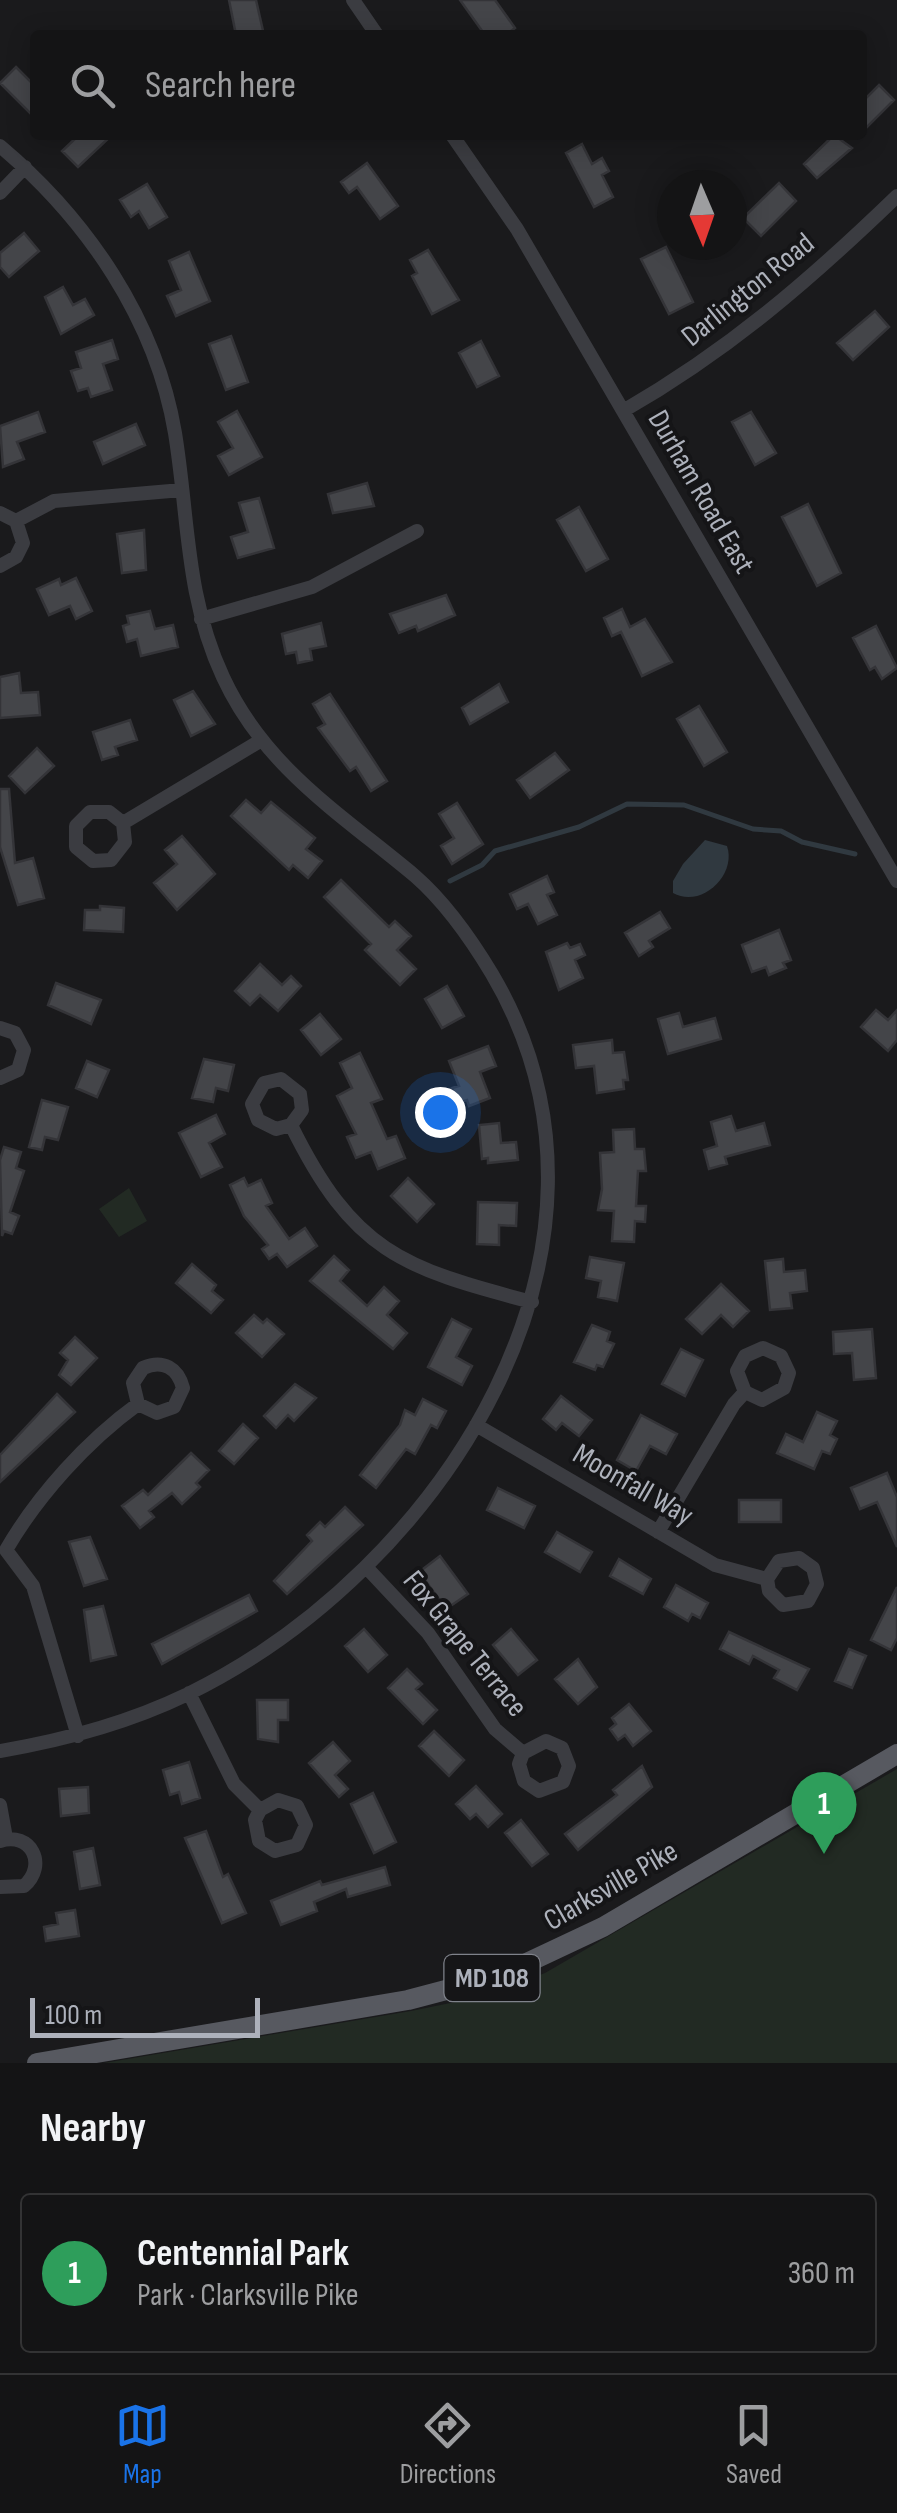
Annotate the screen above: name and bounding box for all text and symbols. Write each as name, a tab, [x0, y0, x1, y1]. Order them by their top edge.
search box	[30, 30, 867, 140]
icon: search	[65, 58, 120, 113]
text: Search here	[145, 63, 296, 108]
north arrow	[657, 170, 747, 260]
street label: Darlington Road	[674, 226, 822, 354]
street label: Durham Road East	[640, 404, 762, 580]
your location	[415, 1087, 466, 1138]
street label: Moonfall Way	[566, 1436, 700, 1534]
street label: Fox Grape Terrace	[395, 1564, 535, 1724]
pin: 1	[792, 1772, 856, 1854]
street label: Clarksville Pike	[538, 1833, 684, 1939]
road number: MD 108	[444, 1955, 540, 2001]
scale bar	[30, 1993, 260, 2038]
text: 100 m	[45, 1999, 102, 2032]
text: Nearby	[40, 2103, 146, 2154]
text: Centennial Park	[137, 2231, 349, 2276]
text: 1	[68, 2254, 81, 2293]
text: 360 m	[788, 2254, 855, 2293]
text: Park · Clarksville Pike	[137, 2276, 359, 2315]
tab: Map	[115, 2398, 170, 2491]
tab: Directions	[400, 2398, 496, 2491]
tab: Saved	[726, 2398, 782, 2491]

